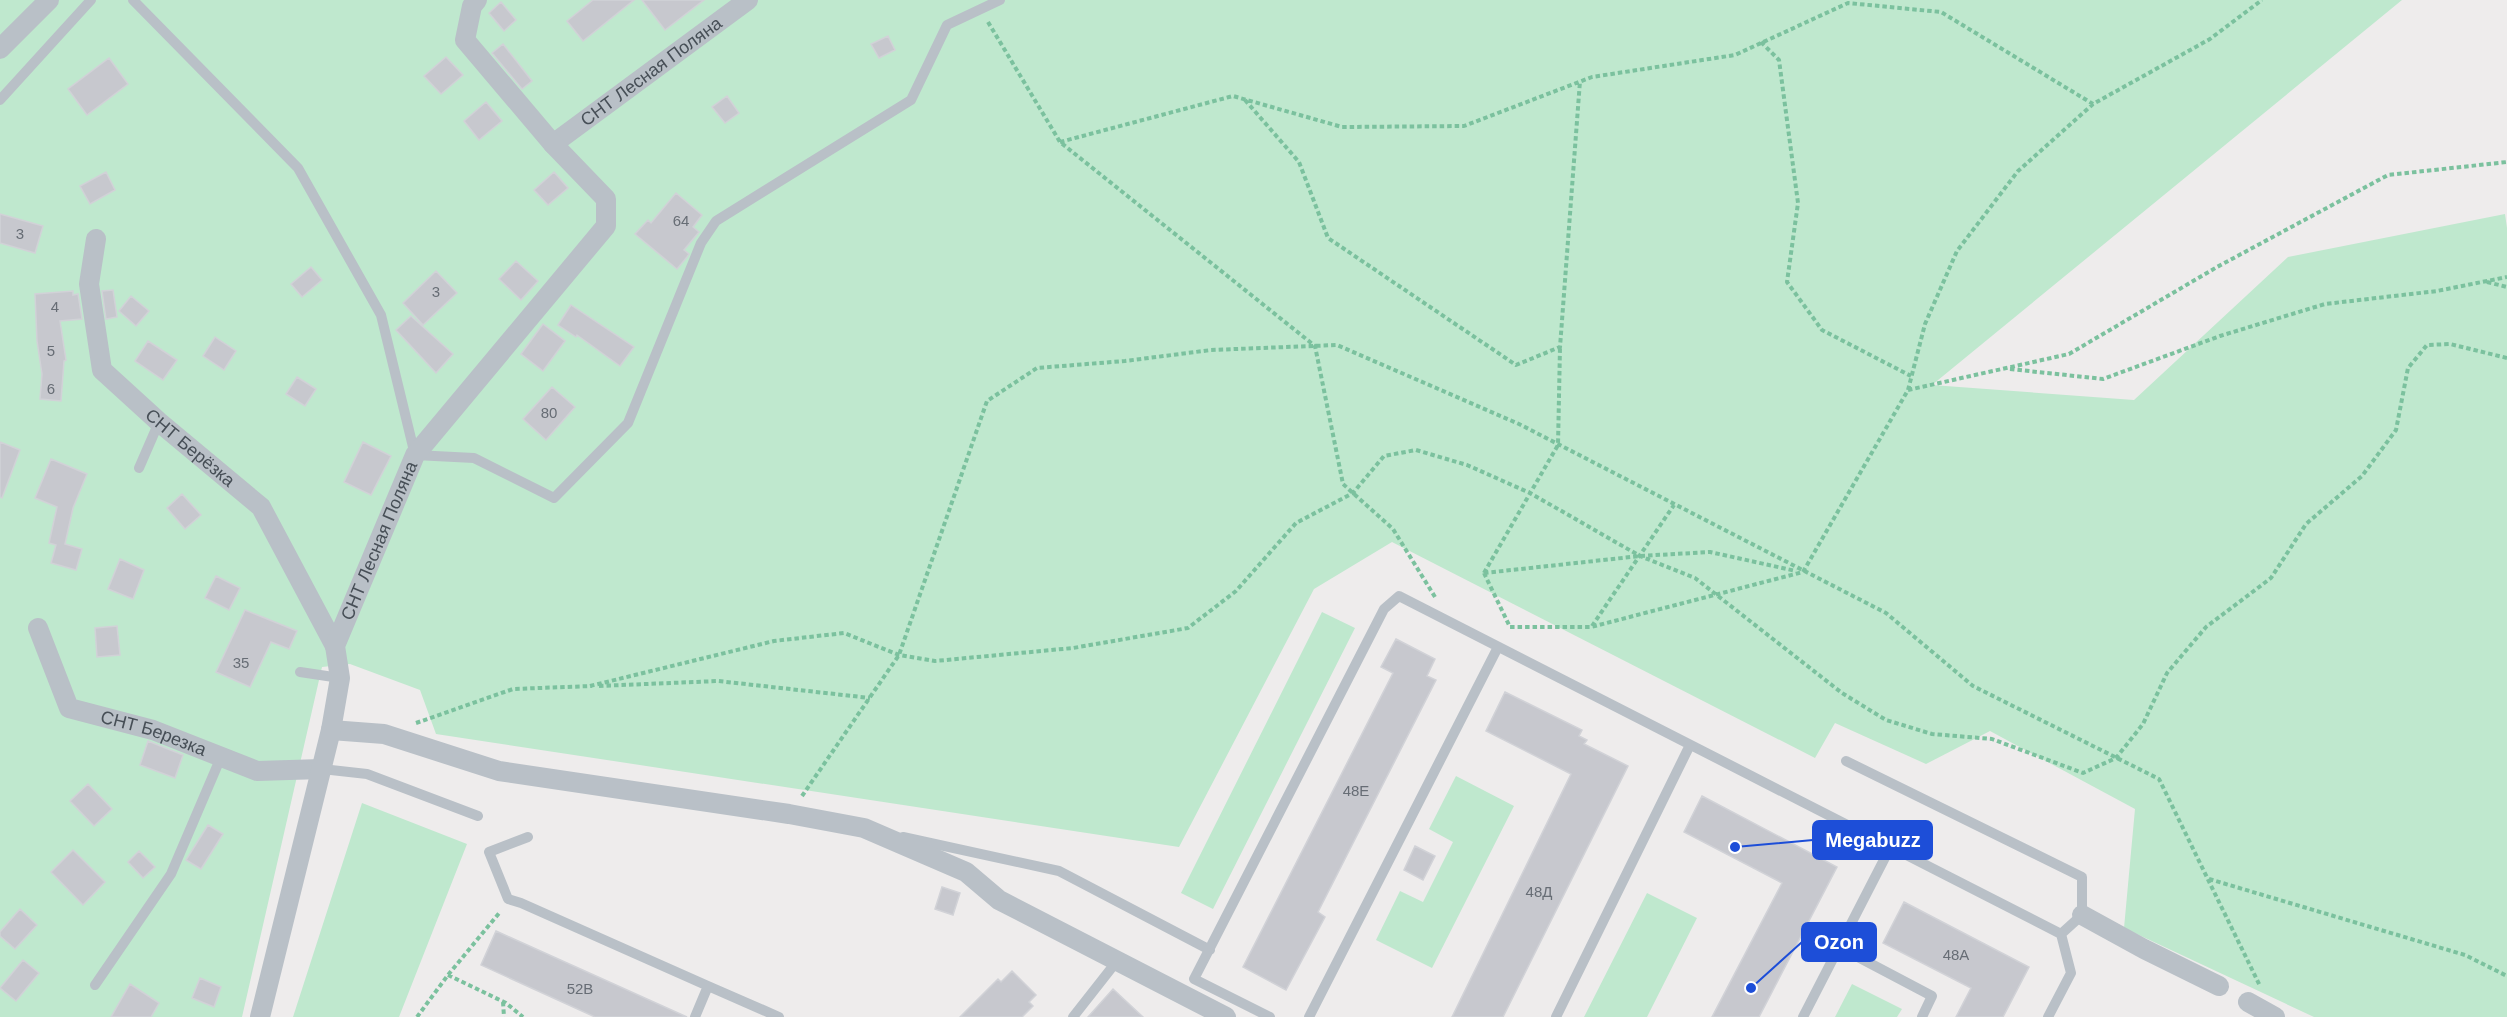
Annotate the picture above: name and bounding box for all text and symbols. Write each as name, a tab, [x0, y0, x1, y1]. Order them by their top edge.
street label: СНТ Лесная Поляна	[577, 12, 726, 130]
house number: 64	[673, 212, 689, 229]
house number: 3	[16, 225, 24, 242]
house number: 3	[432, 283, 440, 300]
house number: 4	[51, 298, 59, 315]
house number: 5	[47, 342, 55, 359]
house number: 6	[47, 380, 55, 397]
house number: 80	[541, 404, 557, 421]
street label: СНТ Берёзка	[141, 405, 240, 491]
street label: СНТ Лесная Поляна	[337, 457, 422, 623]
house number: 35	[233, 654, 249, 671]
street label: СНТ Березка	[99, 707, 210, 760]
house number: 48Е	[1343, 782, 1369, 799]
callout: Megabuzz	[1813, 821, 1932, 859]
text: Megabuzz	[1825, 829, 1921, 851]
house number: 48Д	[1526, 883, 1552, 900]
callout: Ozon	[1802, 923, 1876, 961]
text: Ozon	[1814, 931, 1864, 953]
house number: 48А	[1943, 946, 1969, 963]
house number: 52В	[567, 980, 593, 997]

